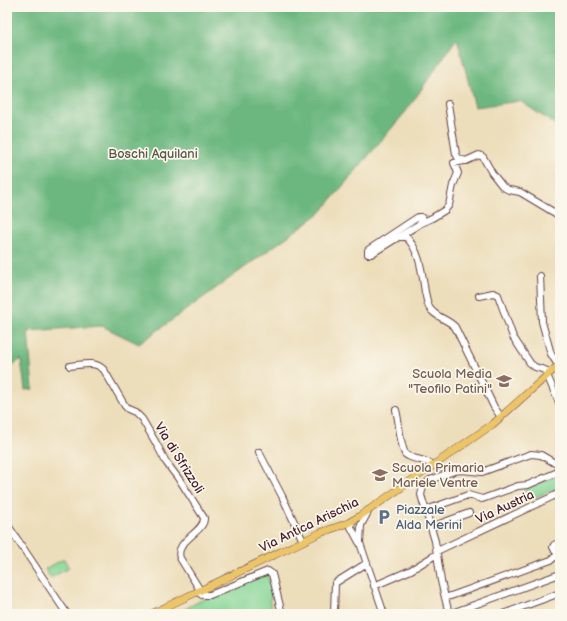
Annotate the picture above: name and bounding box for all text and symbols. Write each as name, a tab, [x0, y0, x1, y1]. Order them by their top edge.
park label: Boschi Aquilani	[108, 146, 198, 162]
place label: Scuola Media "Teofilo Patini"	[408, 366, 492, 397]
school or university icon: Scuola Media "Teofilo Patini"	[495, 372, 513, 390]
street label: Via di Sfrizzoli	[151, 419, 207, 497]
place label: Scuola Primaria Mariele Ventre	[392, 460, 484, 491]
school or university icon: Scuola Primaria Mariele Ventre	[371, 466, 389, 484]
street label: Via Austria	[473, 487, 537, 527]
street label: Via Antica Arischia	[257, 494, 361, 556]
place label: Piazzale Alda Merini	[396, 502, 462, 533]
parking icon: Piazzale Alda Merini	[375, 508, 393, 526]

